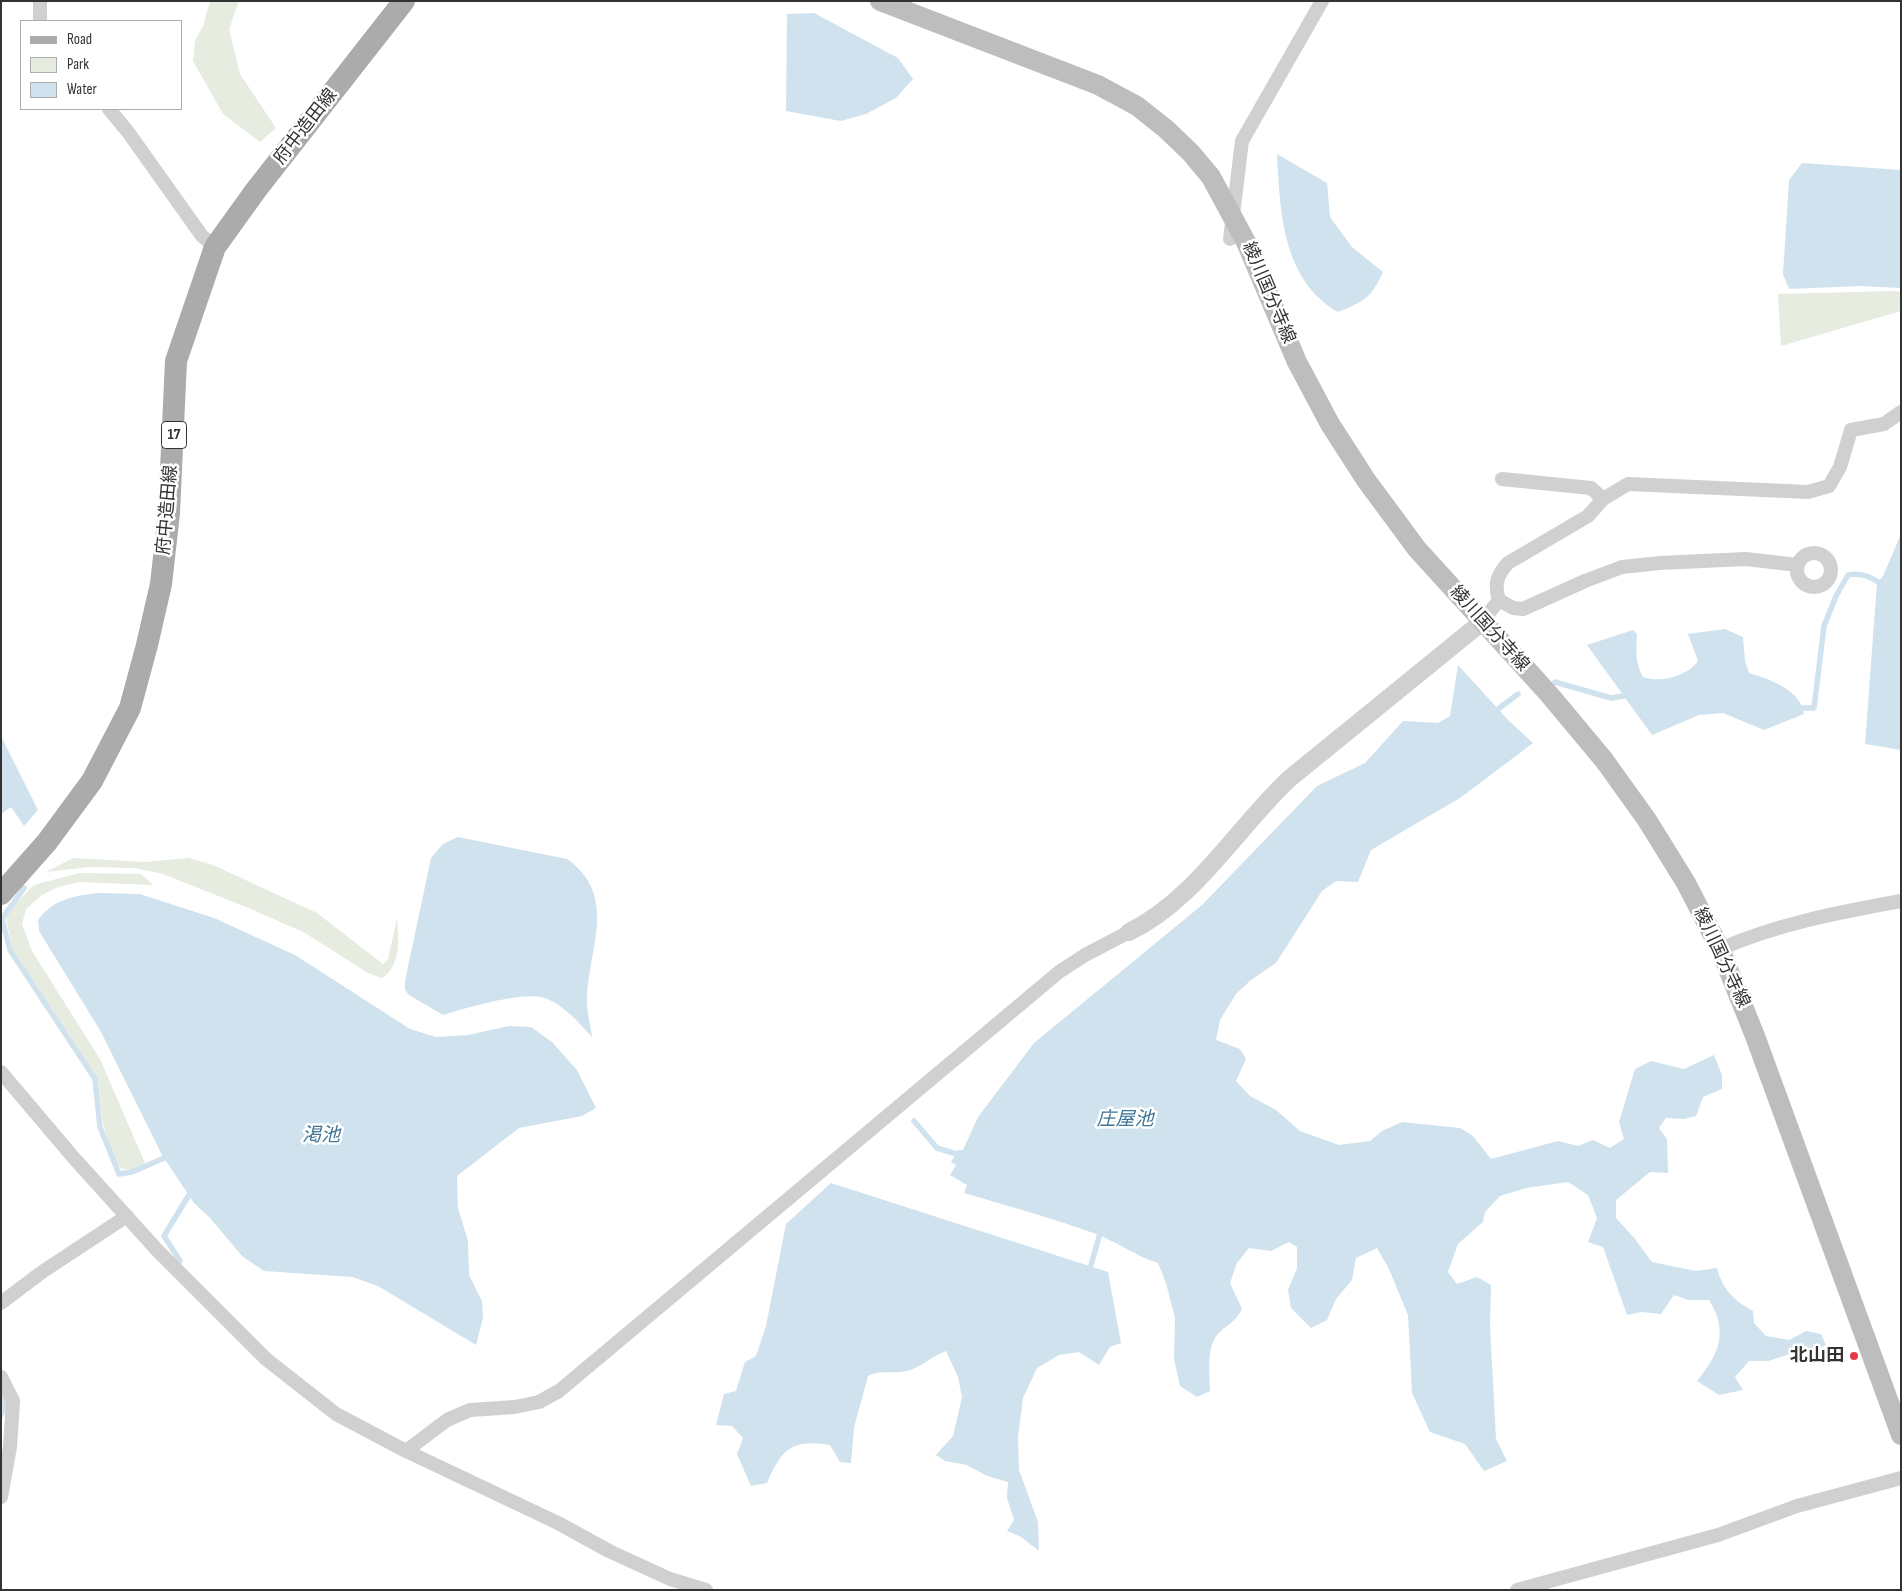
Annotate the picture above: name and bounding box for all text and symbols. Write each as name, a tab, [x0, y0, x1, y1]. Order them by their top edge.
legend	[20, 20, 182, 110]
text: Road	[67, 30, 92, 49]
text: Park	[67, 55, 89, 74]
text: Water	[67, 80, 97, 99]
street label: 府中造田線	[270, 85, 342, 169]
street label: 綾川国分寺線	[1237, 239, 1299, 347]
road number: 17	[162, 422, 186, 448]
street label: 府中造田線	[153, 464, 183, 556]
street label: 綾川国分寺線	[1445, 582, 1533, 676]
street label: 綾川国分寺線	[1688, 904, 1754, 1012]
water label: 庄屋池	[1097, 1109, 1153, 1131]
water label: 渇池	[302, 1125, 340, 1147]
place label: 北山田	[1790, 1345, 1844, 1367]
marker: 北山田	[1848, 1350, 1860, 1362]

